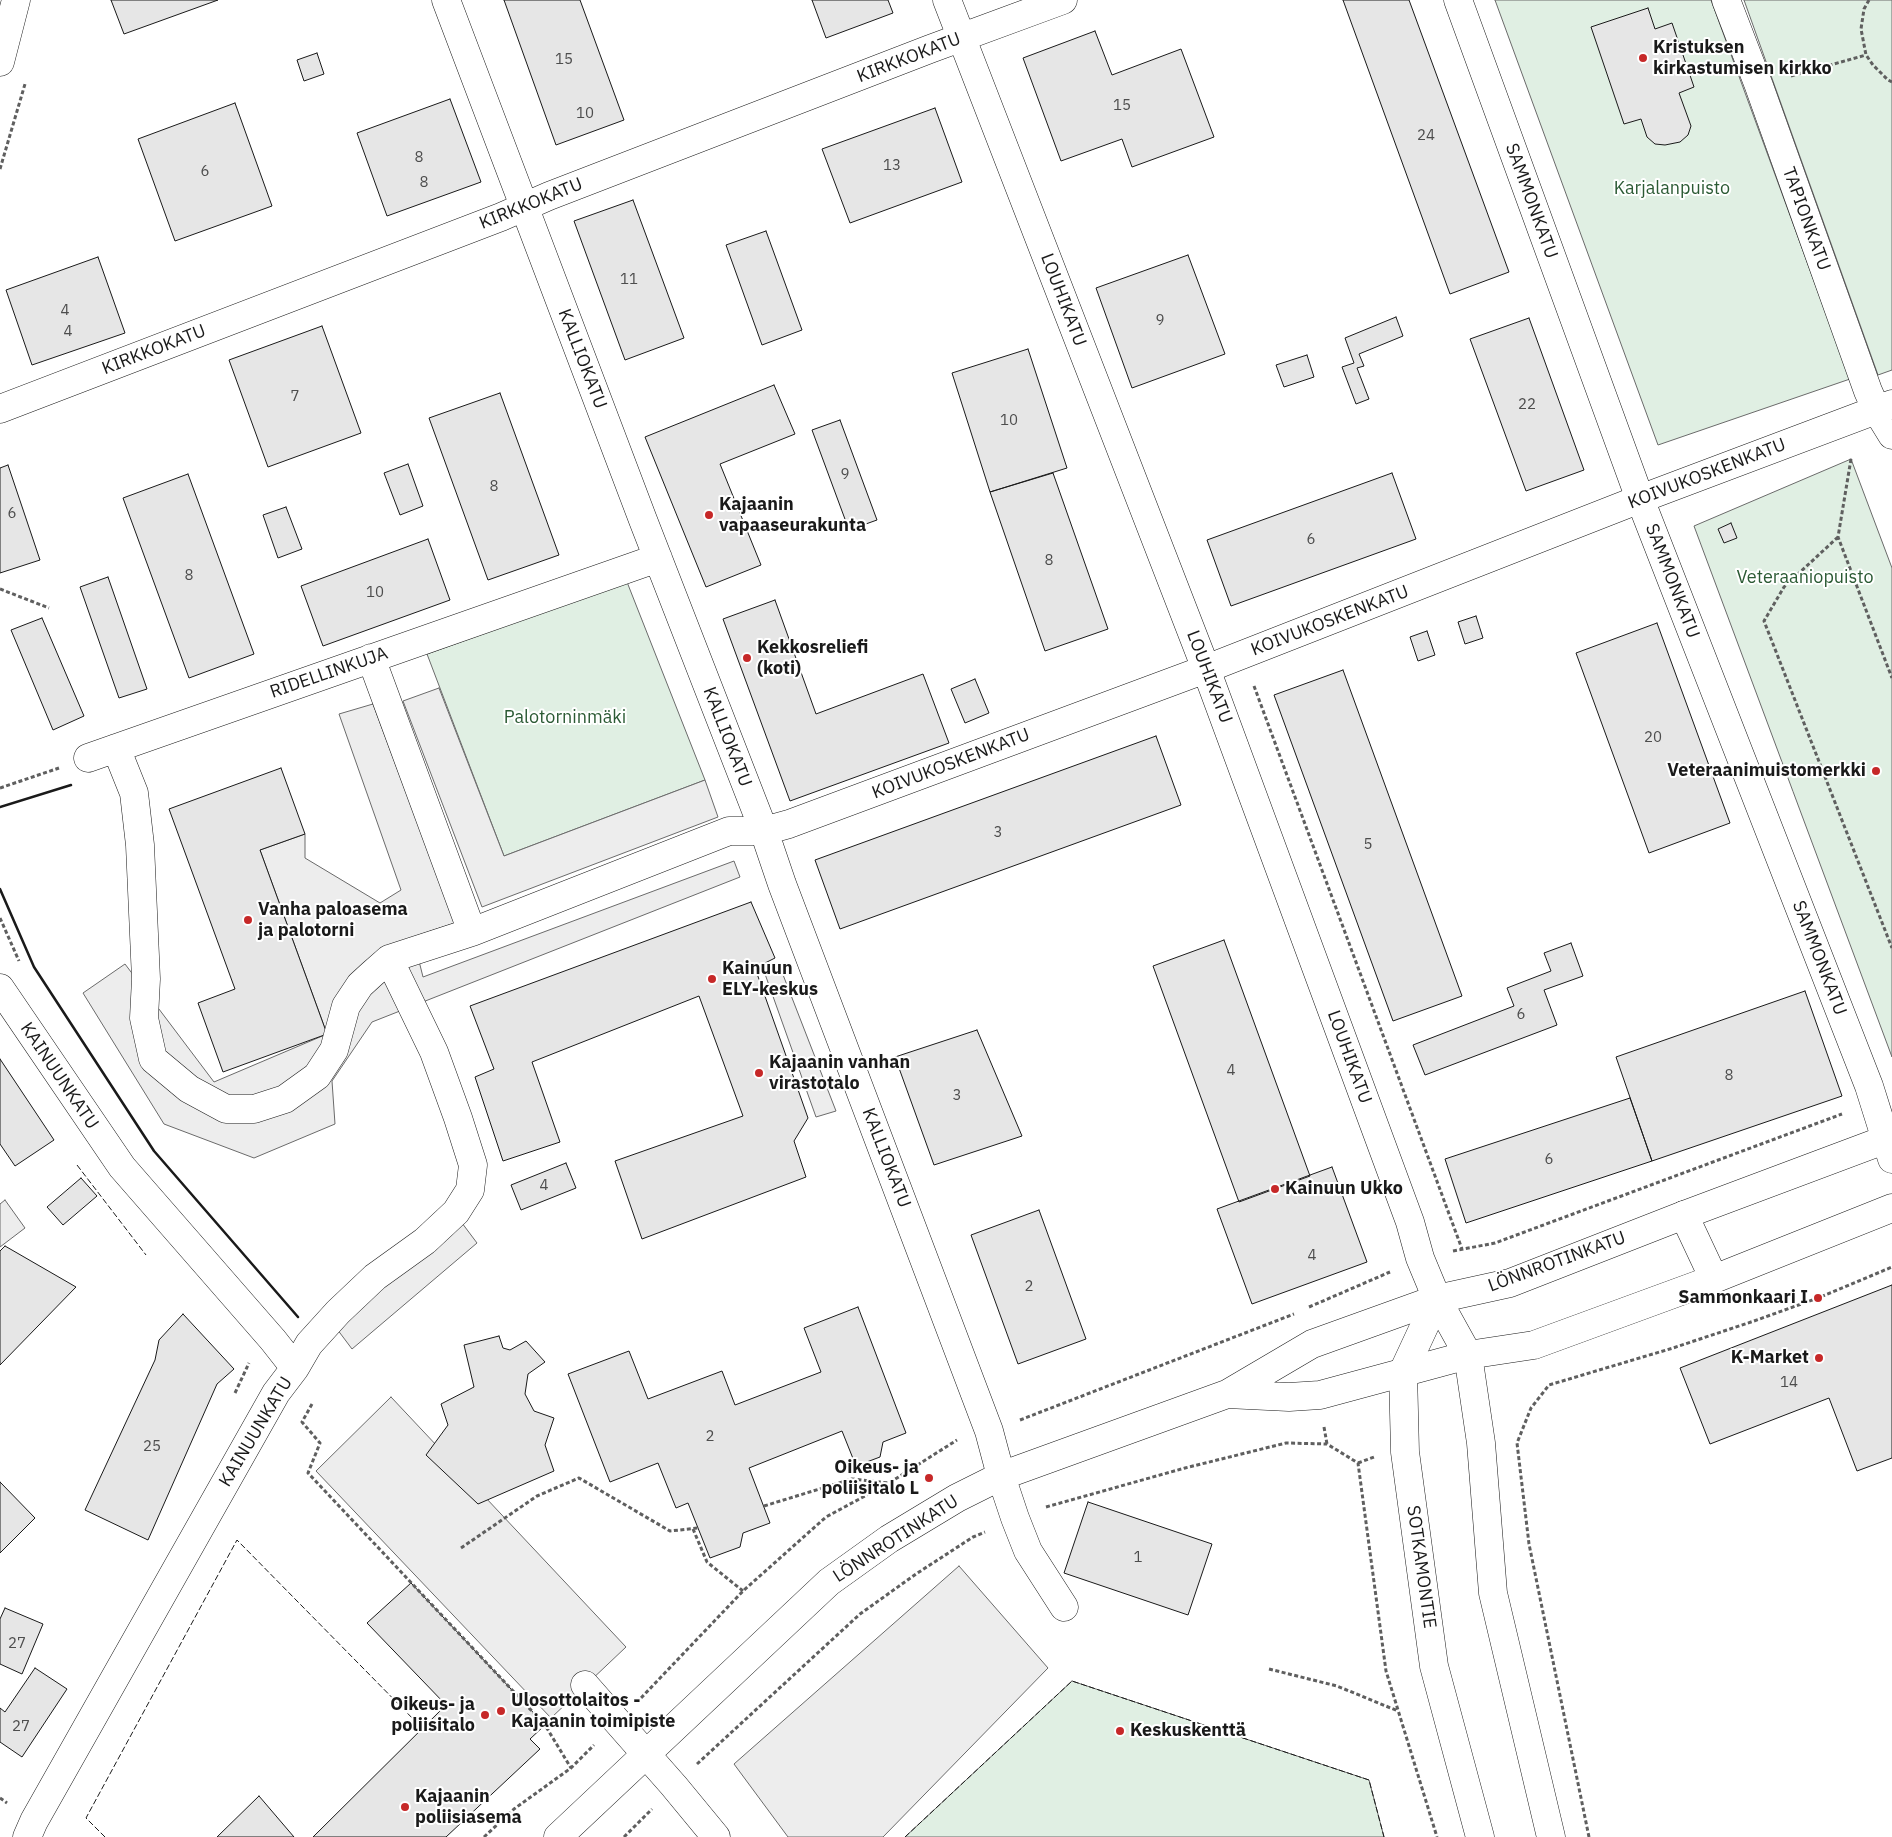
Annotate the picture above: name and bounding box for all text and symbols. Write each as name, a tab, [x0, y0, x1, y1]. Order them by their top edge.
street label: KIRKKOKATU	[854, 28, 964, 88]
place label: Kristuksen kirkastumisen kirkko	[1653, 37, 1832, 80]
house number: 15	[555, 51, 573, 69]
marker: Kristuksen kirkastumisen kirkko	[1637, 52, 1649, 64]
house number: 15	[1113, 97, 1131, 115]
house number: 10	[576, 105, 594, 123]
house number: 24	[1417, 127, 1435, 145]
street label: SAMMONKATU	[1500, 140, 1562, 262]
house number: 8	[415, 149, 423, 167]
house number: 13	[883, 157, 901, 175]
house number: 6	[201, 163, 209, 181]
street label: TAPIONKATU	[1777, 164, 1835, 274]
street label: KIRKKOKATU	[476, 173, 586, 235]
house number: 8	[420, 174, 428, 192]
park label: Karjalanpuisto	[1614, 178, 1730, 200]
street label: LOUHIKATU	[1035, 251, 1091, 349]
house number: 11	[620, 271, 638, 289]
house number: 4	[61, 302, 69, 320]
street label: KALLIOKATU	[553, 306, 611, 412]
house number: 9	[1156, 312, 1164, 330]
street label: KIRKKOKATU	[99, 320, 209, 380]
house number: 4	[64, 323, 72, 341]
house number: 7	[291, 388, 299, 406]
house number: 22	[1518, 396, 1536, 414]
house number: 10	[1000, 412, 1018, 430]
street label: KOIVUKOSKENKATU	[1625, 434, 1789, 514]
house number: 9	[841, 466, 849, 484]
house number: 8	[490, 478, 498, 496]
place label: Kajaanin vapaaseurakunta	[719, 494, 866, 536]
house number: 6	[8, 505, 16, 523]
marker: Kajaanin vapaaseurakunta	[703, 509, 715, 521]
street label: SAMMONKATU	[1640, 521, 1704, 641]
house number: 6	[1307, 531, 1315, 549]
house number: 8	[1045, 552, 1053, 570]
house number: 8	[185, 567, 193, 585]
park label: Veteraaniopuisto	[1736, 567, 1874, 589]
street label: KOIVUKOSKENKATU	[1248, 581, 1412, 661]
house number: 10	[366, 584, 384, 602]
street label: LOUHIKATU	[1181, 628, 1237, 726]
place label: Kekkosreliefi (koti)	[757, 637, 868, 680]
street label: RIDELLINKUJA	[267, 643, 391, 703]
marker: Kekkosreliefi (koti)	[741, 652, 753, 664]
street label: KALLIOKATU	[698, 684, 756, 790]
park label: Palotorninmäki	[504, 707, 626, 729]
street label: KOIVUKOSKENKATU	[869, 724, 1033, 804]
house number: 20	[1644, 729, 1662, 747]
place label: Veteraanimuistomerkki	[1667, 760, 1866, 782]
marker: Veteraanimuistomerkki	[1870, 765, 1882, 777]
house number: 3	[994, 824, 1002, 842]
house number: 5	[1364, 836, 1372, 854]
street label: SAMMONKATU	[1787, 898, 1851, 1018]
place label: Vanha paloasema ja palotorni	[258, 899, 408, 942]
marker: Vanha paloasema ja palotorni	[242, 914, 254, 926]
place label: Kainuun ELY-keskus	[722, 958, 818, 1001]
marker: Kainuun ELY-keskus	[706, 973, 718, 985]
house number: 6	[1517, 1006, 1525, 1024]
street label: LOUHIKATU	[1322, 1007, 1376, 1107]
street label: KAINUUNKATU	[15, 1018, 103, 1134]
place label: Kajaanin vanhan virastotalo	[769, 1052, 910, 1094]
house number: 4	[1227, 1062, 1235, 1080]
marker: Kajaanin vanhan virastotalo	[753, 1067, 765, 1079]
house number: 8	[1725, 1067, 1733, 1085]
house number: 3	[953, 1087, 961, 1105]
street label: KALLIOKATU	[857, 1105, 915, 1211]
house number: 6	[1545, 1151, 1553, 1169]
house number: 4	[540, 1177, 548, 1195]
place label: Kainuun Ukko	[1285, 1178, 1403, 1200]
marker: Kainuun Ukko	[1269, 1183, 1281, 1195]
street label: LÖNNROTINKATU	[1485, 1227, 1629, 1297]
house number: 4	[1308, 1247, 1316, 1265]
house number: 2	[1025, 1278, 1033, 1296]
place label: Sammonkaari I	[1678, 1287, 1808, 1309]
marker: Sammonkaari I	[1812, 1292, 1824, 1304]
place label: K-Market	[1731, 1347, 1809, 1369]
marker: K-Market	[1813, 1352, 1825, 1364]
street label: KAINUUNKATU	[215, 1373, 297, 1491]
house number: 14	[1780, 1374, 1798, 1392]
house number: 2	[706, 1428, 714, 1446]
house number: 25	[143, 1438, 161, 1456]
place label: Oikeus- ja poliisitalo L	[821, 1457, 919, 1500]
marker: Oikeus- ja poliisitalo L	[923, 1472, 935, 1484]
street label: LÖNNROTINKATU	[829, 1491, 963, 1587]
street label: SOTKAMONTIE	[1402, 1504, 1440, 1630]
house number: 1	[1134, 1549, 1142, 1567]
house number: 27	[8, 1635, 26, 1653]
place label: Ulosottolaitos - Kajaanin toimipiste	[511, 1690, 675, 1732]
place label: Oikeus- ja poliisitalo	[390, 1694, 475, 1736]
marker: Ulosottolaitos - Kajaanin toimipiste	[495, 1705, 507, 1717]
marker: Oikeus- ja poliisitalo	[479, 1709, 491, 1721]
house number: 27	[12, 1718, 30, 1736]
place label: Keskuskenttä	[1130, 1720, 1246, 1742]
marker: Keskuskenttä	[1114, 1725, 1126, 1737]
place label: Kajaanin poliisiasema	[415, 1786, 522, 1828]
marker: Kajaanin poliisiasema	[399, 1801, 411, 1813]

